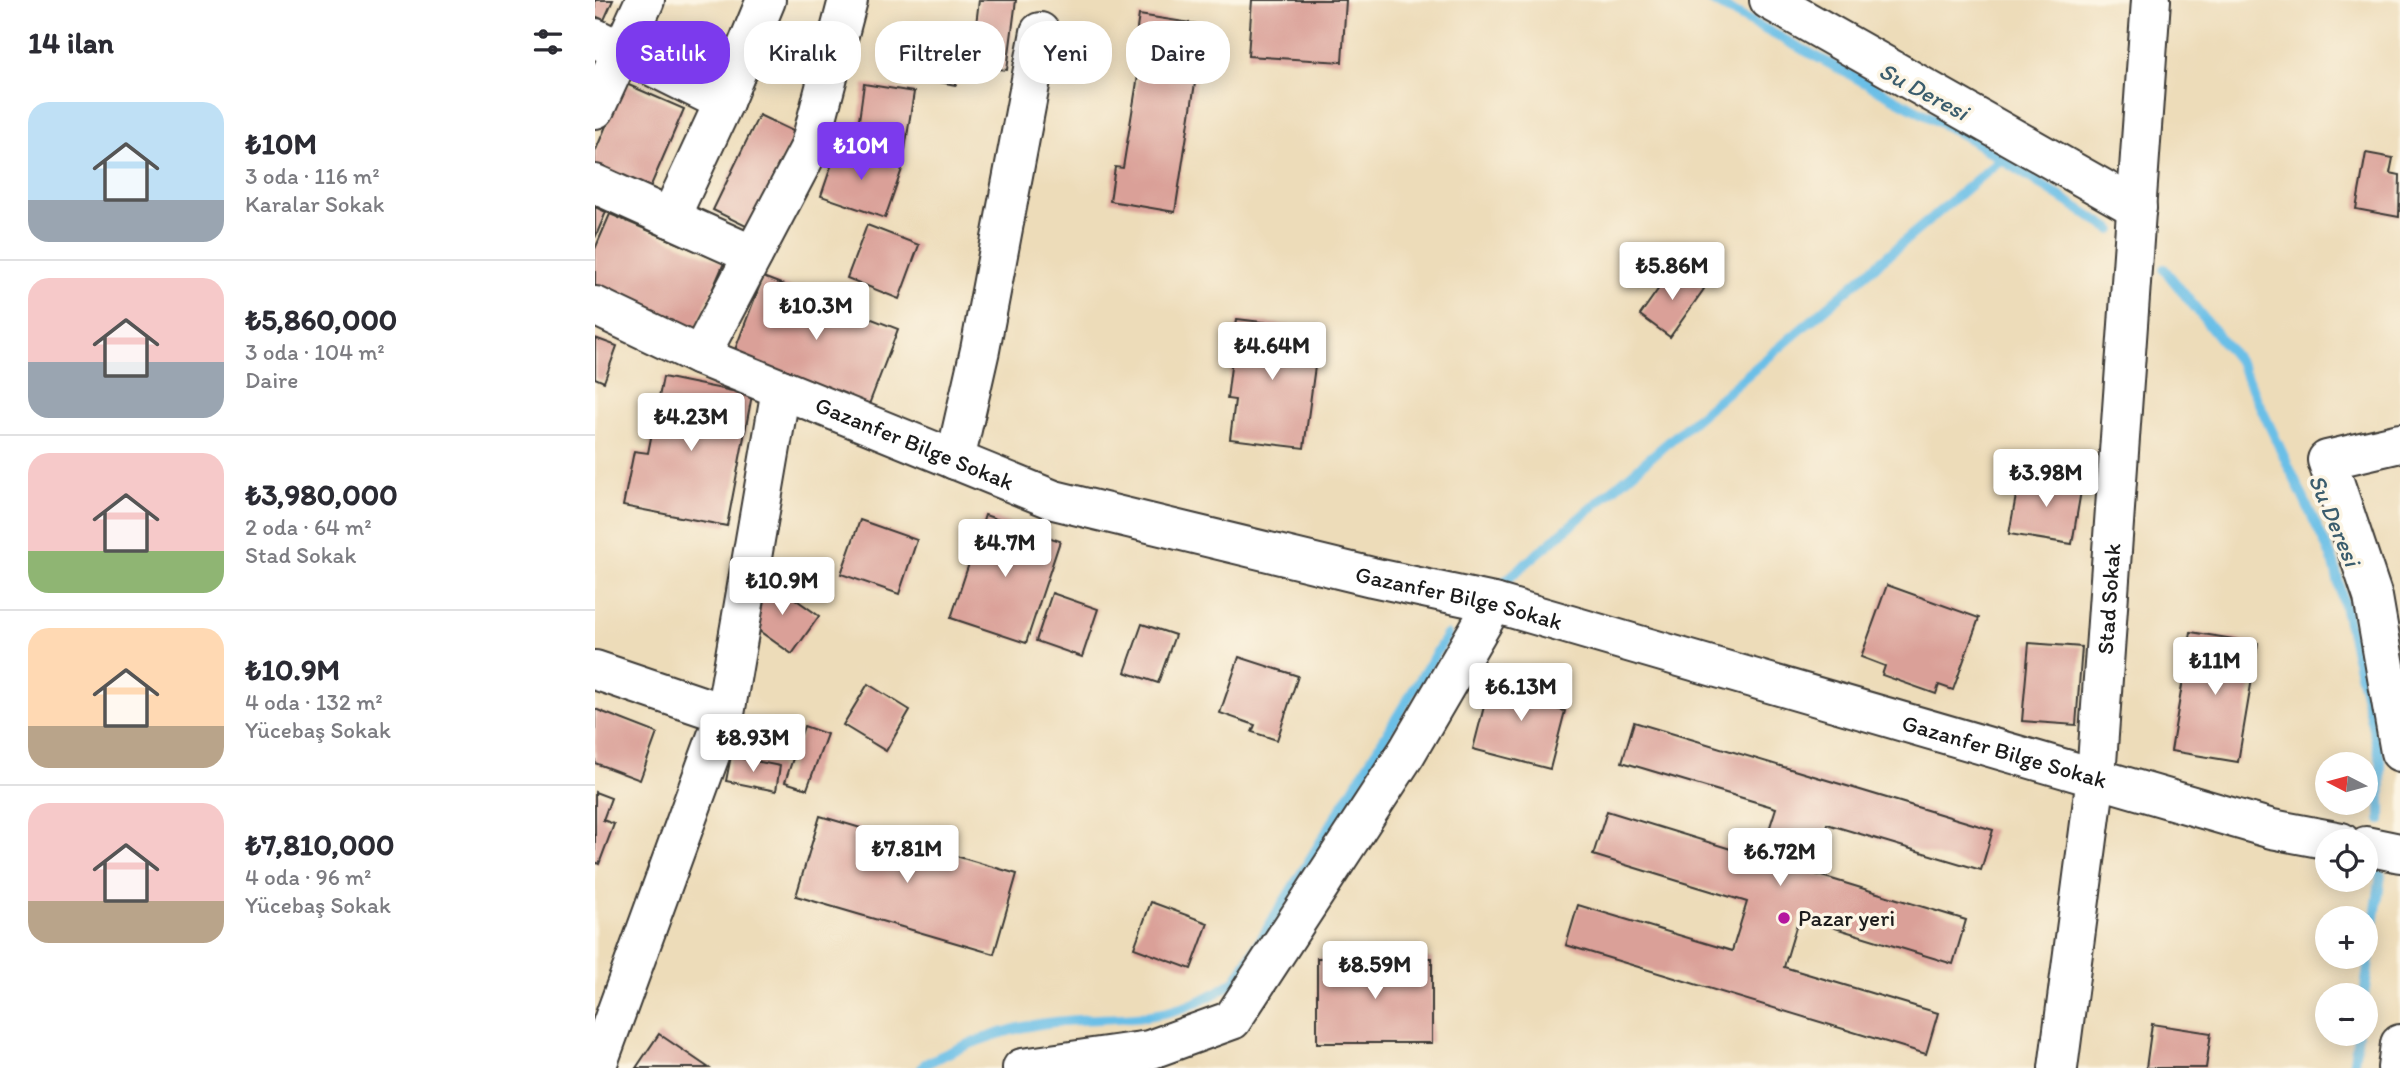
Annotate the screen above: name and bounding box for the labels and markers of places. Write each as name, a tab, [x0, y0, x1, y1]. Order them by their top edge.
pin: ₺10M	[820, 122, 902, 182]
pin: ₺5.86M	[1615, 243, 1729, 302]
pin: ₺10.3M	[759, 282, 873, 342]
pin: ₺4.64M	[1215, 322, 1329, 382]
pin: ₺4.23M	[634, 393, 748, 453]
pin: ₺3.98M	[1989, 449, 2103, 509]
pin: ₺4.7M	[956, 520, 1054, 579]
pin: ₺10.9M	[725, 558, 839, 617]
pin: ₺11M	[2174, 638, 2256, 697]
pin: ₺6.13M	[1464, 664, 1578, 723]
pin: ₺8.93M	[696, 714, 810, 774]
pin: ₺7.81M	[850, 826, 964, 885]
pin: ₺6.72M	[1723, 828, 1837, 888]
place label: Pazar yeri	[1798, 904, 1895, 932]
marker: Pazar yeri	[1776, 910, 1792, 926]
pin: ₺8.59M	[1318, 942, 1432, 1001]

